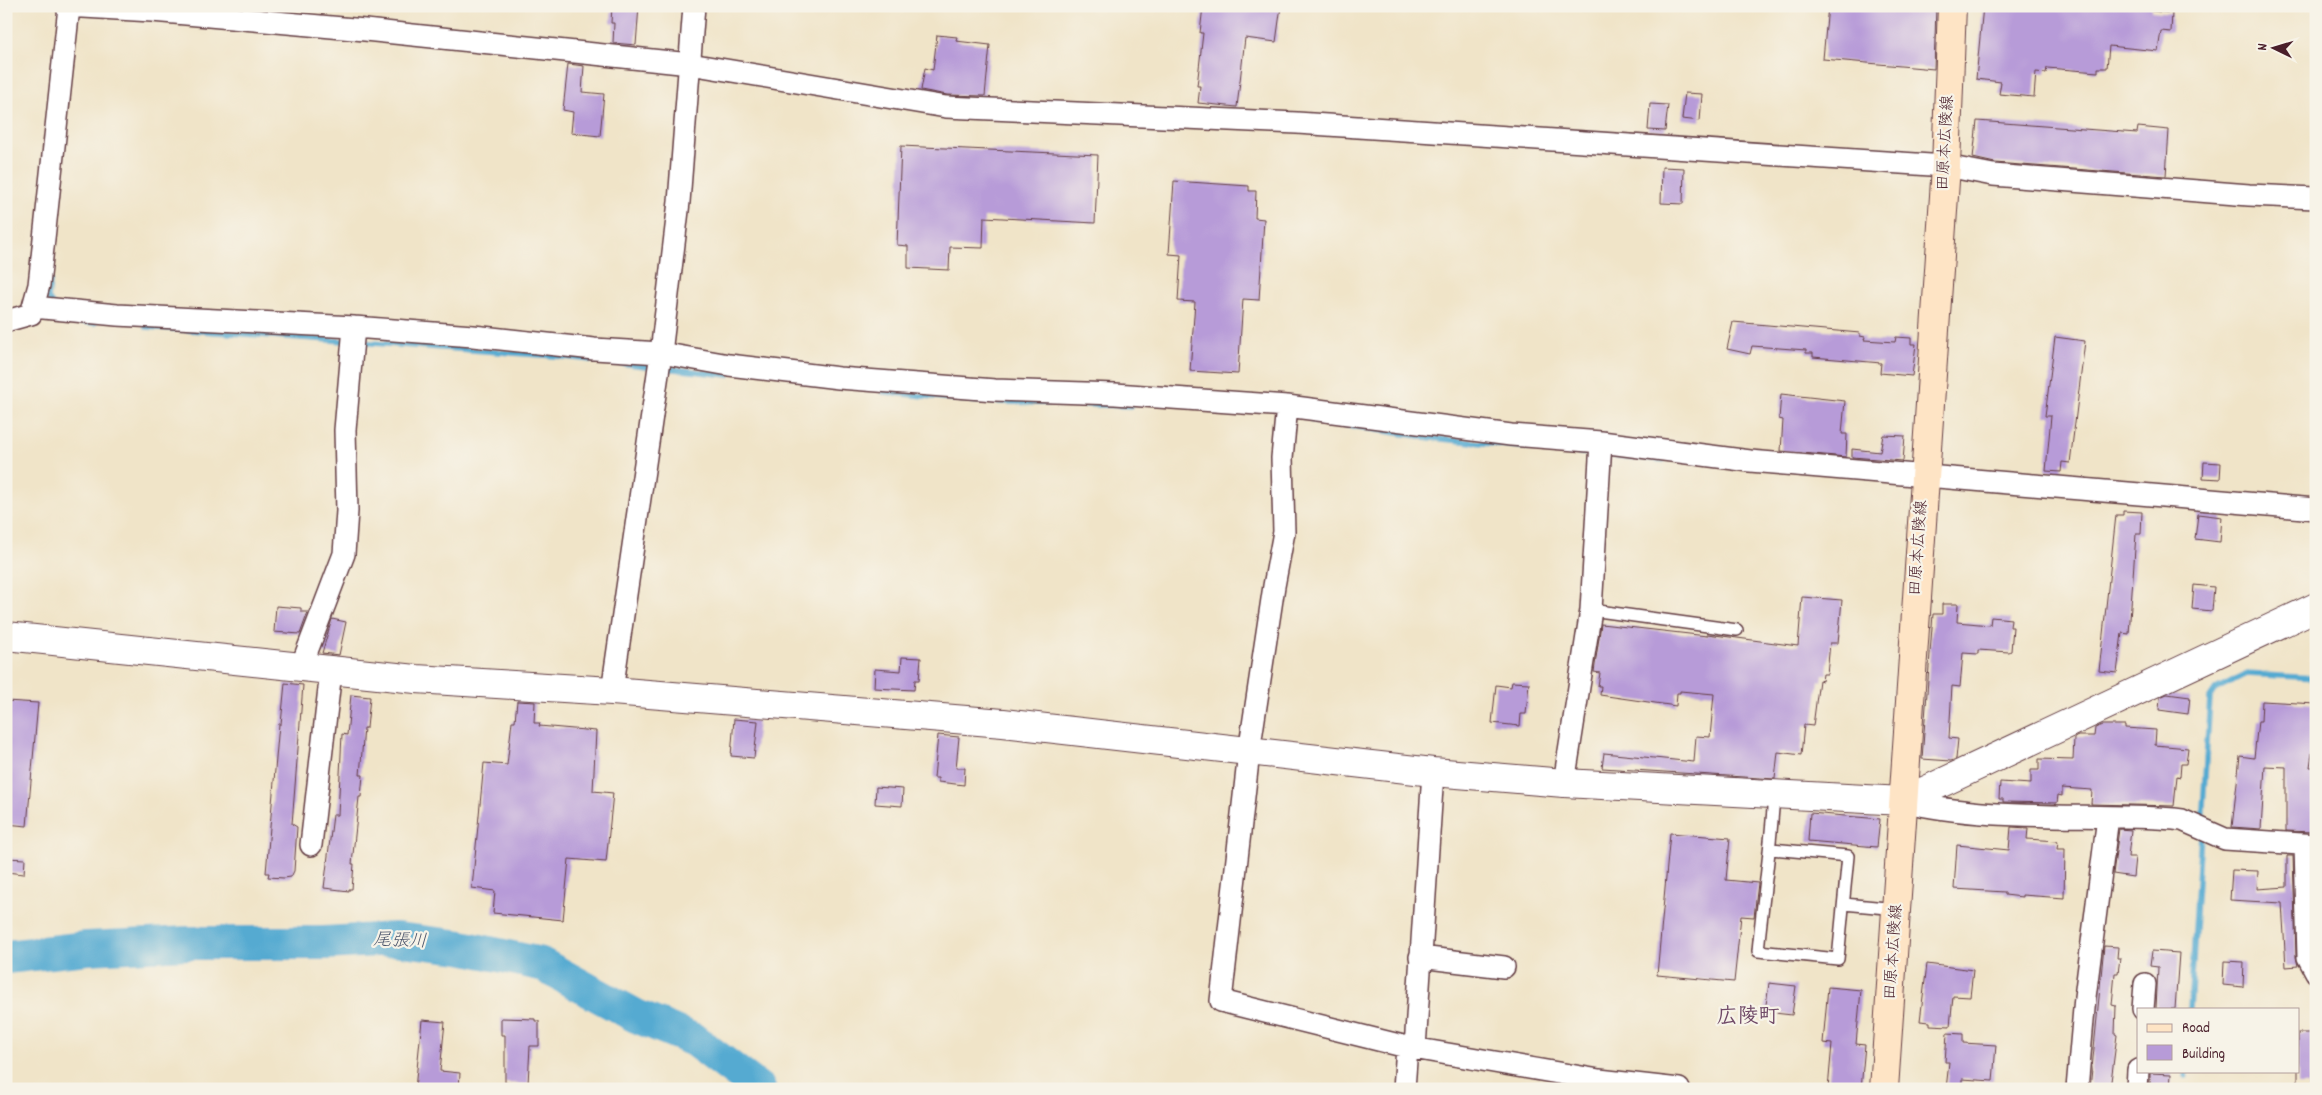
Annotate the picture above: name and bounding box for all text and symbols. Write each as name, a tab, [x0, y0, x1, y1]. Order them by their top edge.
north arrow	[2250, 22, 2300, 72]
text: N	[2253, 43, 2273, 51]
street label: 田原本広陵線	[1932, 94, 1960, 192]
street label: 田原本広陵線	[1904, 499, 1934, 597]
street label: 田原本広陵線	[1879, 903, 1909, 1001]
water label: 尾張川	[373, 929, 427, 955]
district label: 広陵町	[1717, 1003, 1780, 1033]
legend	[2137, 1008, 2300, 1072]
text: Road	[2182, 1018, 2210, 1040]
text: Building	[2182, 1044, 2225, 1066]

